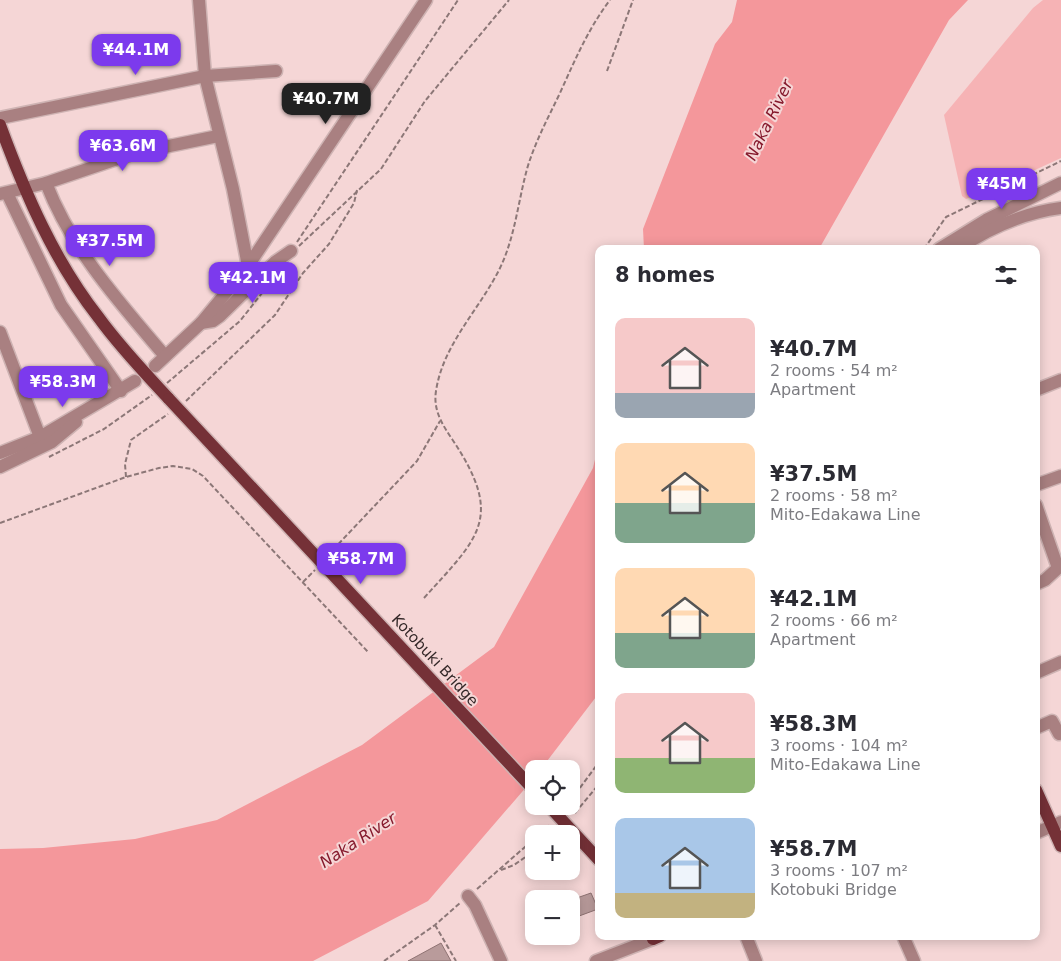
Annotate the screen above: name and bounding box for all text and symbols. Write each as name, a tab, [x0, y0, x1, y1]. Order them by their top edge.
pin: ¥44.1M	[95, 34, 177, 76]
text: ¥44.1M	[103, 40, 169, 59]
water label: Naka River	[741, 75, 797, 163]
pin: ¥40.7M	[285, 82, 367, 125]
text: ¥40.7M	[293, 89, 359, 108]
pin: ¥63.6M	[82, 130, 164, 172]
text: ¥63.6M	[90, 136, 156, 155]
pin: ¥45M	[972, 168, 1032, 210]
text: ¥45M	[977, 174, 1027, 193]
pin: ¥37.5M	[69, 224, 151, 267]
text: ¥37.5M	[77, 231, 143, 250]
icon: filters	[992, 261, 1020, 289]
pin: ¥42.1M	[212, 262, 294, 304]
text: 8 homes	[615, 263, 715, 287]
text: ¥42.1M	[220, 268, 286, 287]
text: ¥40.7M	[770, 337, 857, 361]
icon: home	[655, 338, 715, 398]
text: 2 rooms · 54 m²	[770, 361, 898, 380]
pin: ¥58.3M	[22, 366, 104, 408]
text: ¥58.3M	[30, 372, 96, 391]
text: Apartment	[770, 380, 856, 399]
text: ¥37.5M	[770, 462, 857, 486]
icon: home	[655, 463, 715, 523]
text: 2 rooms · 58 m²	[770, 486, 898, 505]
text: Mito-Edakawa Line	[770, 505, 921, 524]
pin: ¥58.7M	[320, 542, 402, 585]
text: ¥58.7M	[328, 549, 394, 568]
text: ¥42.1M	[770, 587, 857, 611]
icon: home	[655, 588, 715, 648]
street label: Kotobuki Bridge	[388, 610, 482, 710]
text: 2 rooms · 66 m²	[770, 611, 898, 630]
text: Apartment	[770, 630, 856, 649]
text: ¥58.3M	[770, 712, 857, 736]
icon: home	[655, 713, 715, 773]
text: 3 rooms · 104 m²	[770, 736, 908, 755]
text: Mito-Edakawa Line	[770, 755, 921, 774]
map controls	[525, 760, 580, 945]
button: locate	[525, 760, 580, 815]
water label: Naka River	[316, 807, 401, 872]
button: +	[525, 825, 580, 880]
text: ¥58.7M	[770, 837, 857, 861]
icon: home	[655, 838, 715, 898]
text: 3 rooms · 107 m²	[770, 861, 908, 880]
text: Kotobuki Bridge	[770, 880, 897, 899]
button: −	[525, 890, 580, 945]

